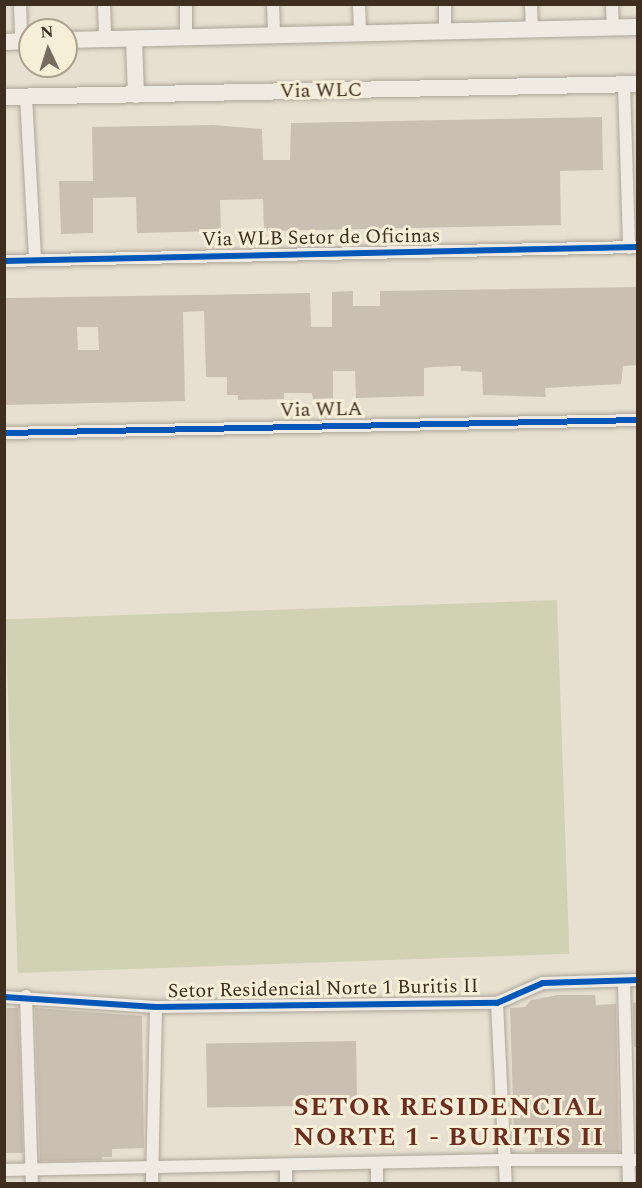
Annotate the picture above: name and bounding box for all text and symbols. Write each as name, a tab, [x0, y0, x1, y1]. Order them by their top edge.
north arrow	[18, 18, 78, 78]
text: N	[40, 20, 54, 44]
street label: Via WLC	[279, 78, 363, 104]
street label: Via WLB Setor de Oficinas	[201, 224, 441, 252]
street label: Via WLA	[279, 397, 363, 423]
street label: Setor Residencial Norte 1 Buritis II	[167, 974, 479, 1004]
district label: SETOR RESIDENCIAL NORTE 1 - BURITIS II	[293, 1092, 605, 1154]

